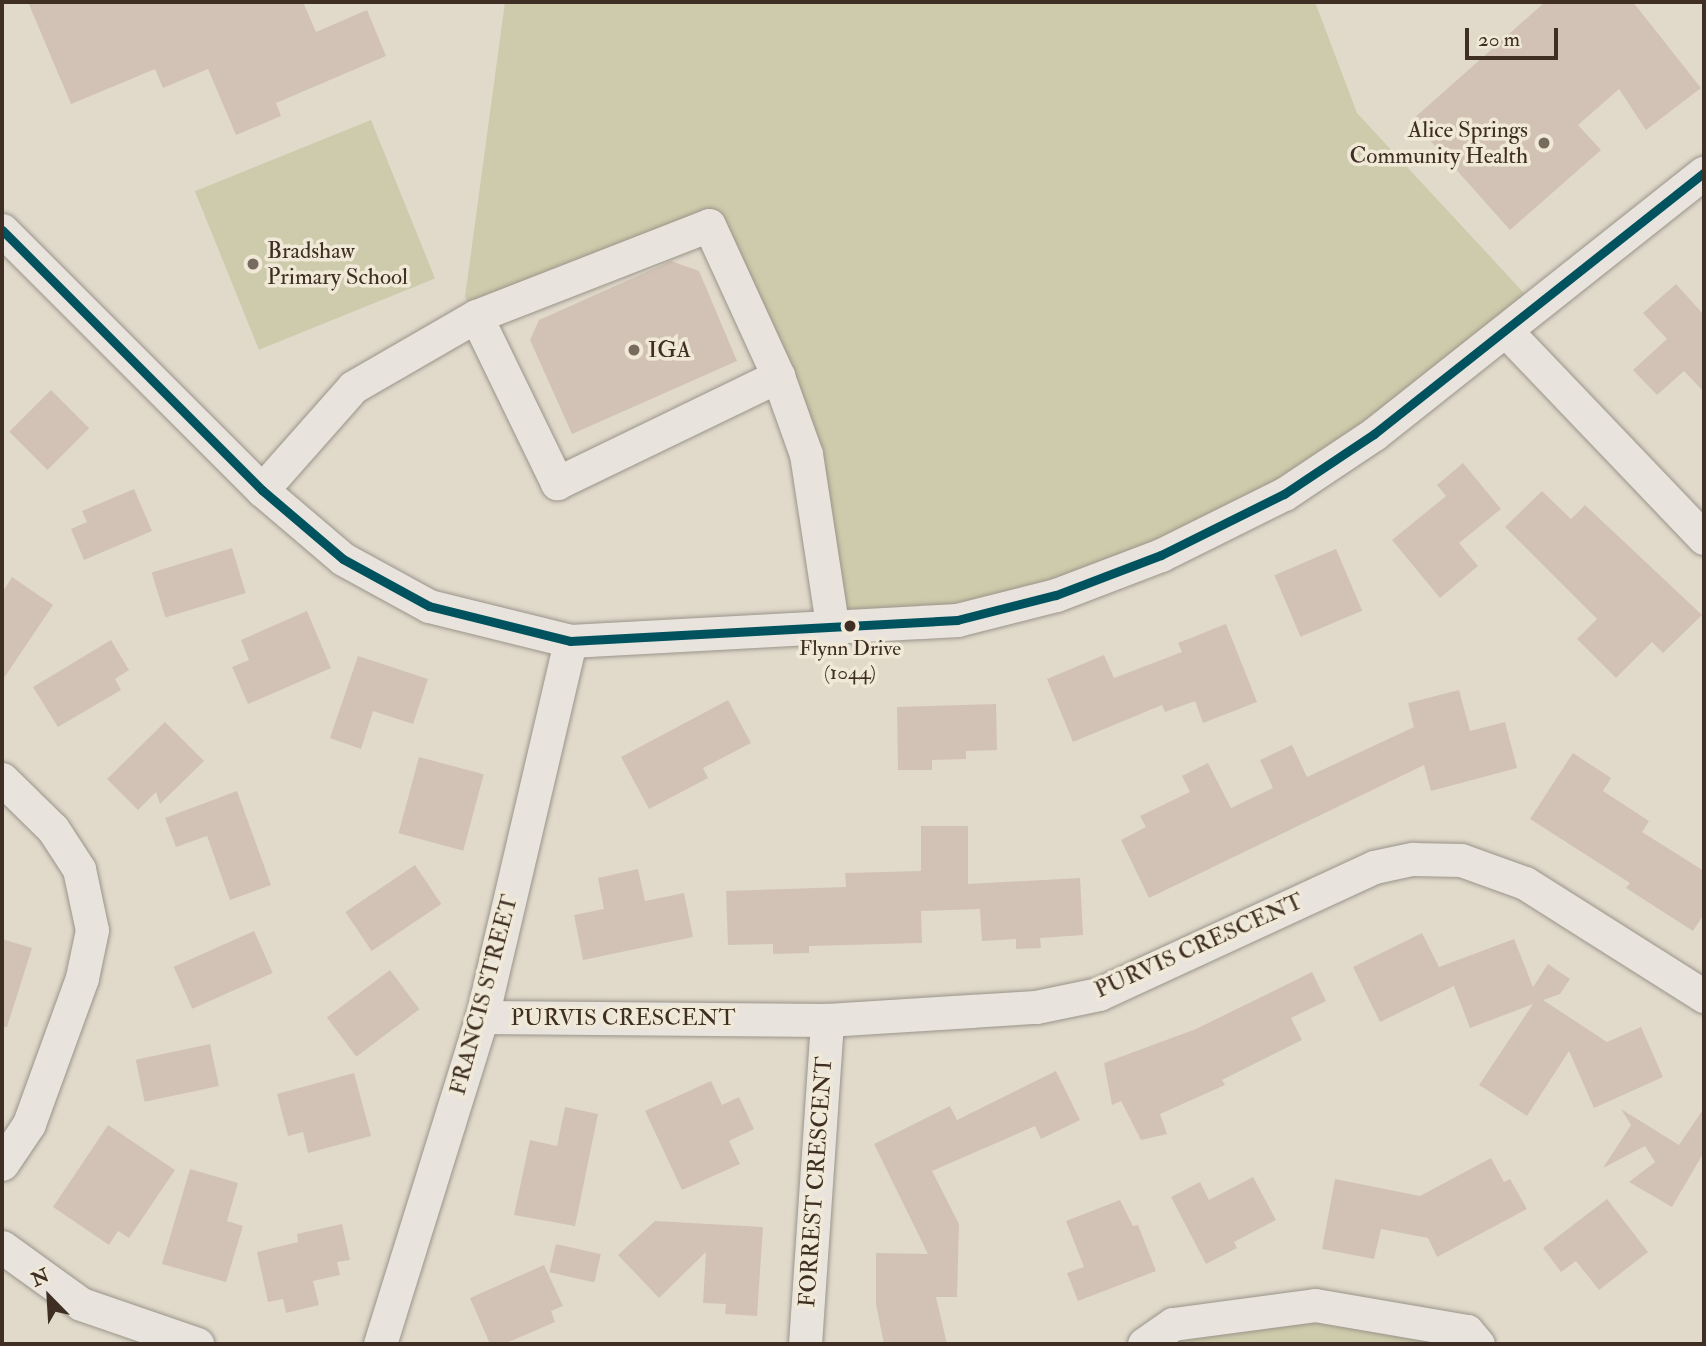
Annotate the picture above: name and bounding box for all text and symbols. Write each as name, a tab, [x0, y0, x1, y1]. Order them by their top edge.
scale bar	[1468, 14, 1561, 58]
text: 20 m	[1478, 26, 1520, 53]
place label: Alice Springs Community Health	[1350, 116, 1528, 170]
marker: Alice Springs Community Health	[1534, 133, 1554, 153]
place label: Bradshaw Primary School	[267, 237, 408, 291]
marker: Bradshaw Primary School	[245, 256, 261, 272]
place label: IGA	[648, 336, 691, 364]
marker: IGA	[626, 342, 642, 358]
marker: Flynn Drive (1044)	[843, 619, 857, 633]
place label: Flynn Drive (1044)	[799, 636, 901, 686]
street label: PURVIS CRESCENT	[1091, 888, 1307, 1004]
street label: FRANCIS STREET	[444, 892, 524, 1098]
street label: PURVIS CRESCENT	[510, 1004, 736, 1032]
street label: FORREST CRESCENT	[793, 1056, 839, 1308]
north arrow	[14, 1262, 84, 1332]
text: N	[28, 1263, 53, 1292]

